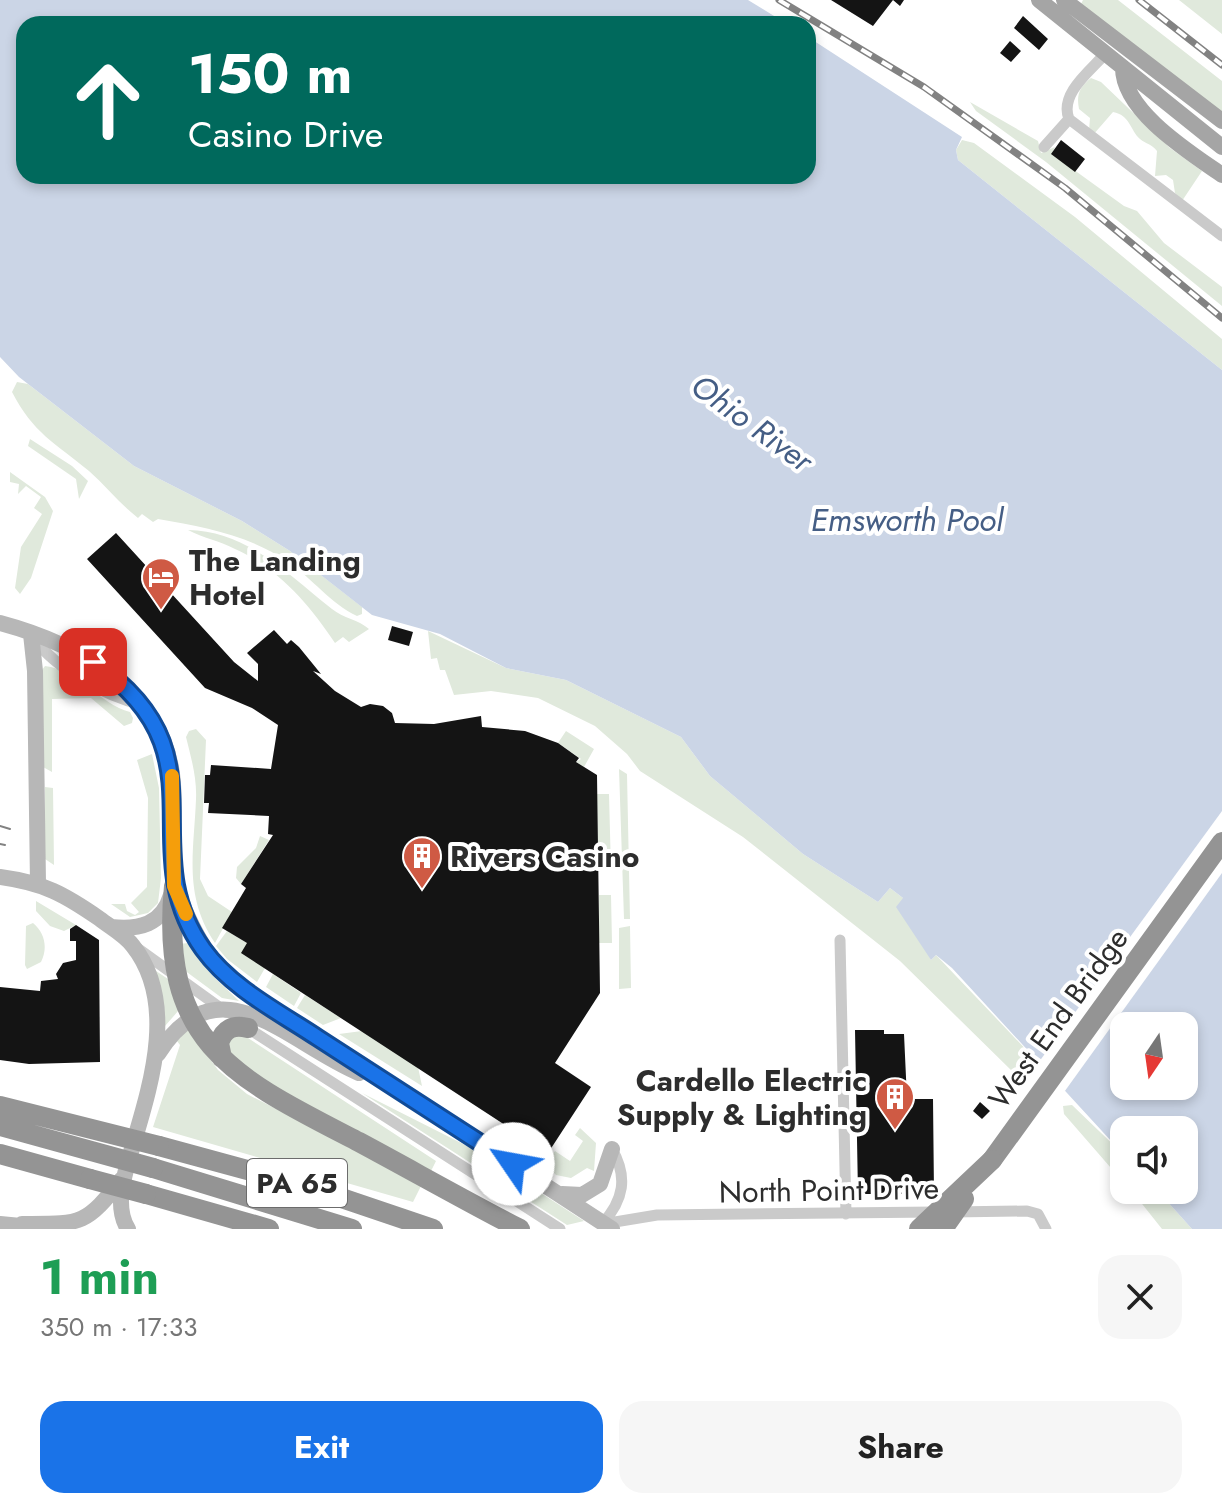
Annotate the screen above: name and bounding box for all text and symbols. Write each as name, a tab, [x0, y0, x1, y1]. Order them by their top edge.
text: 150 m	[188, 33, 352, 114]
icon: ahead	[56, 48, 160, 152]
text: Casino Drive	[188, 108, 383, 160]
water label: Ohio River	[682, 363, 824, 484]
water label: Emsworth Pool	[811, 497, 1005, 543]
place label: The Landing Hotel	[189, 539, 361, 616]
hotel icon: The Landing Hotel	[140, 556, 182, 611]
pin	[59, 628, 127, 696]
icon: arrive	[71, 640, 115, 684]
building icon: Rivers Casino	[401, 835, 443, 890]
place label: Rivers Casino	[450, 835, 639, 878]
street label: West End Bridge	[978, 919, 1138, 1117]
north arrow	[1110, 1012, 1198, 1100]
map controls	[1110, 1012, 1198, 1204]
place label: Cardello Electric Supply & Lighting	[617, 1059, 867, 1136]
building icon: Cardello Electric Supply & Lighting	[874, 1076, 916, 1131]
button: sound	[1110, 1116, 1198, 1204]
position arrow	[471, 1122, 555, 1206]
road number: PA 65	[247, 1159, 347, 1207]
street label: North Point Drive	[719, 1167, 939, 1213]
text: 1 min	[40, 1243, 159, 1312]
button: close	[1098, 1255, 1182, 1339]
text: 350 m · 17:33	[40, 1308, 197, 1346]
button: Exit	[40, 1401, 603, 1493]
button: Share	[619, 1401, 1182, 1493]

